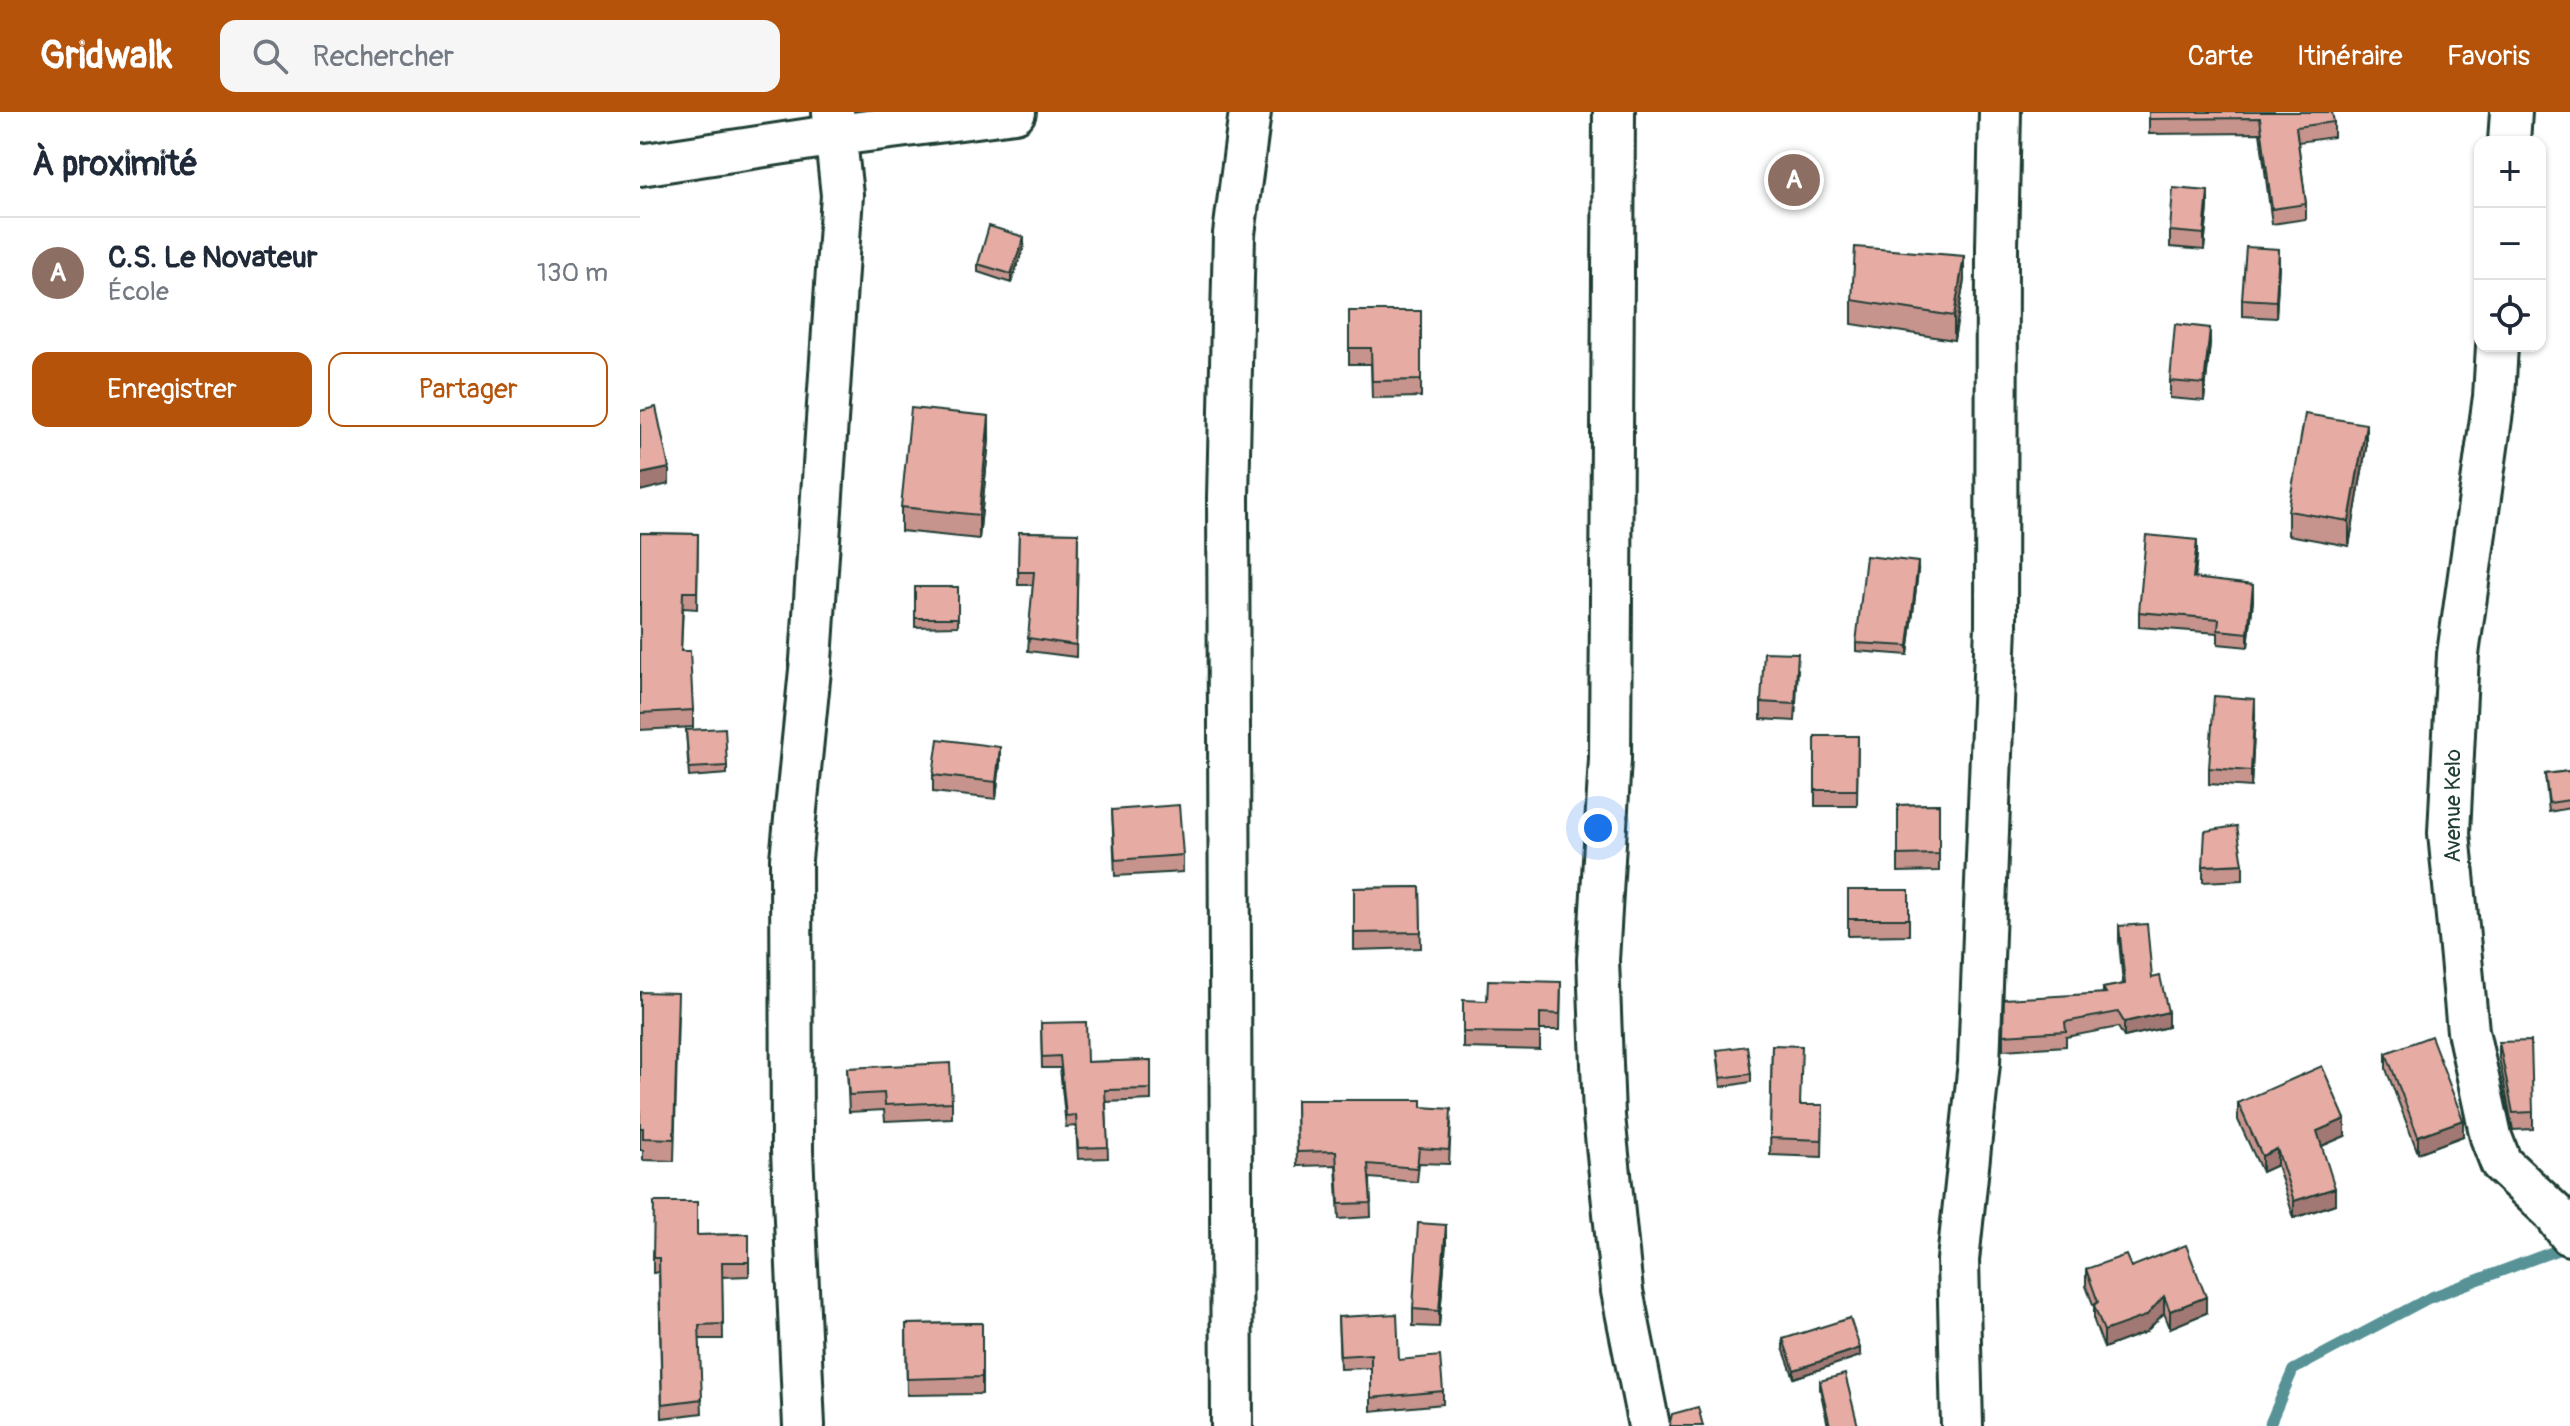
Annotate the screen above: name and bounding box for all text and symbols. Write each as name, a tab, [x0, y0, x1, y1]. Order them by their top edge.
search box	[220, 20, 780, 92]
text: Gridwalk	[40, 32, 172, 80]
icon: search	[248, 34, 292, 78]
text: Rechercher	[312, 38, 454, 75]
text: Carte	[2187, 39, 2253, 74]
text: Itinéraire	[2297, 39, 2403, 74]
text: Favoris	[2447, 39, 2530, 74]
map controls	[2474, 136, 2546, 352]
button: +	[2474, 136, 2546, 208]
text: À proximité	[32, 143, 198, 186]
pin: A	[1768, 150, 1820, 210]
button: −	[2474, 208, 2546, 280]
text: C.S. Le Novateur	[108, 239, 318, 276]
text: A	[50, 257, 66, 289]
text: 130 m	[537, 257, 608, 289]
text: École	[108, 276, 169, 308]
button: locate	[2474, 280, 2546, 352]
button: Enregistrer	[32, 352, 312, 427]
button: Partager	[328, 352, 608, 427]
street label: Avenue Kelo	[2439, 749, 2467, 863]
your location	[1578, 808, 1618, 848]

